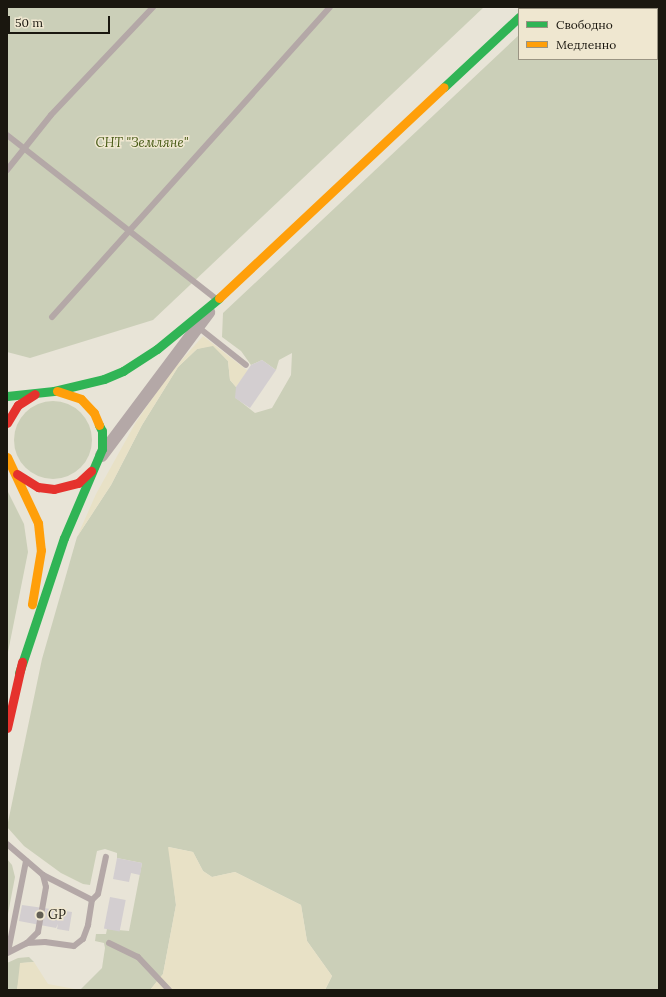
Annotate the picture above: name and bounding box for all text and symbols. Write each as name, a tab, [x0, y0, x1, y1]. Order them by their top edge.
scale bar	[10, 8, 112, 34]
legend	[518, 8, 658, 60]
text: 50 m	[15, 15, 43, 30]
text: Свободно	[556, 17, 613, 32]
text: Медленно	[556, 37, 616, 52]
park label: СНТ "Земляне"	[96, 135, 188, 151]
place label: GP	[48, 907, 66, 923]
marker: GP	[35, 910, 45, 920]

